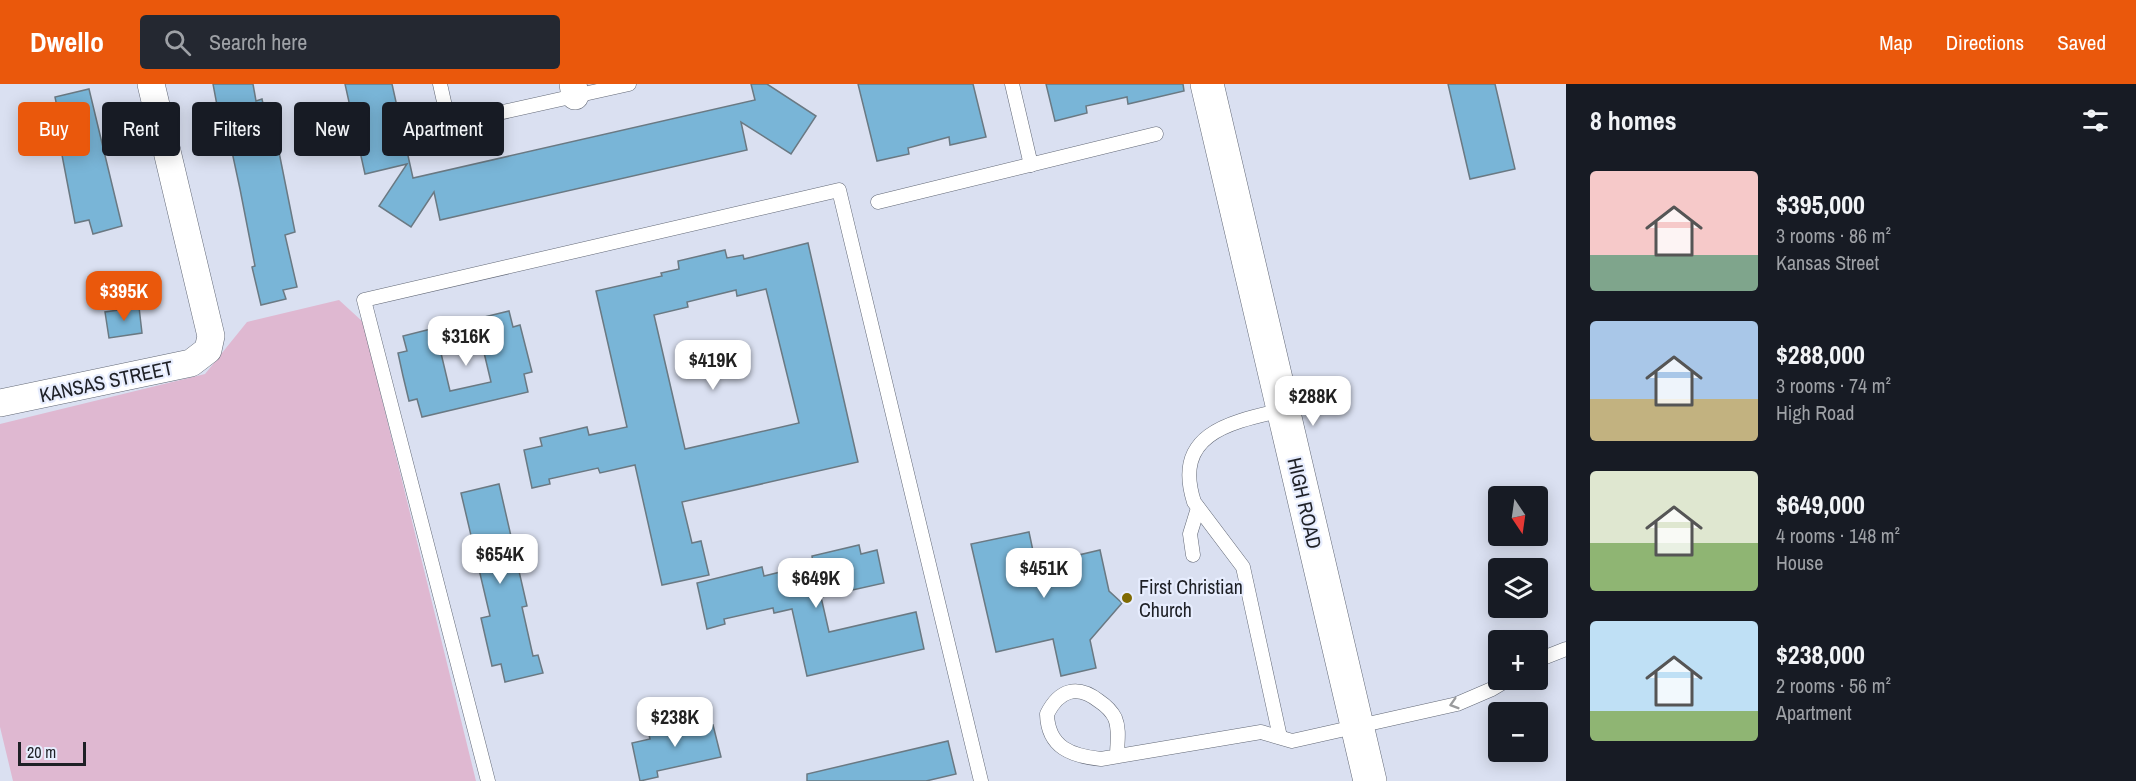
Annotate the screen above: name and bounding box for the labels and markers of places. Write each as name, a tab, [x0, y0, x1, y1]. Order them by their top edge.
pin: $395K	[82, 271, 166, 322]
pin: $316K	[424, 316, 508, 367]
pin: $419K	[671, 340, 755, 391]
pin: $288K	[1271, 376, 1355, 427]
pin: $654K	[458, 534, 542, 585]
pin: $451K	[1002, 548, 1086, 599]
pin: $649K	[774, 558, 858, 609]
place label: First Christian Church	[1139, 573, 1243, 623]
marker: First Christian Church	[1120, 591, 1134, 605]
pin: $238K	[633, 697, 717, 748]

